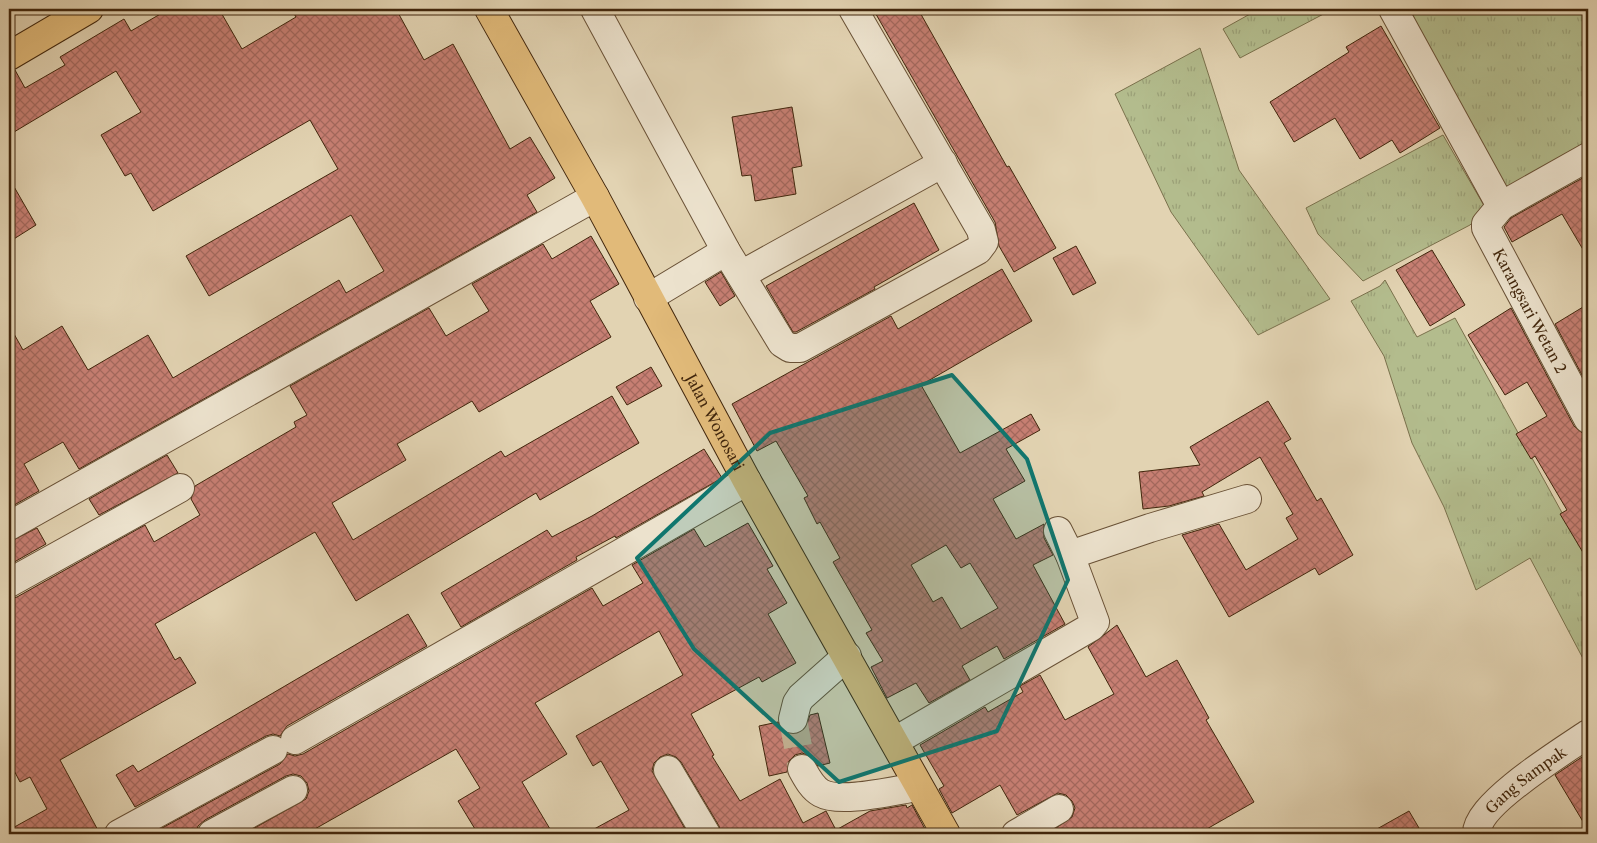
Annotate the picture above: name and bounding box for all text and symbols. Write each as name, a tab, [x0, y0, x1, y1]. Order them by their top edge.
street label: Karangsari Wetan 2	[1489, 245, 1571, 376]
street label: Jalan Wonosari	[681, 369, 749, 474]
street label: Gang Sampak	[1481, 741, 1571, 817]

